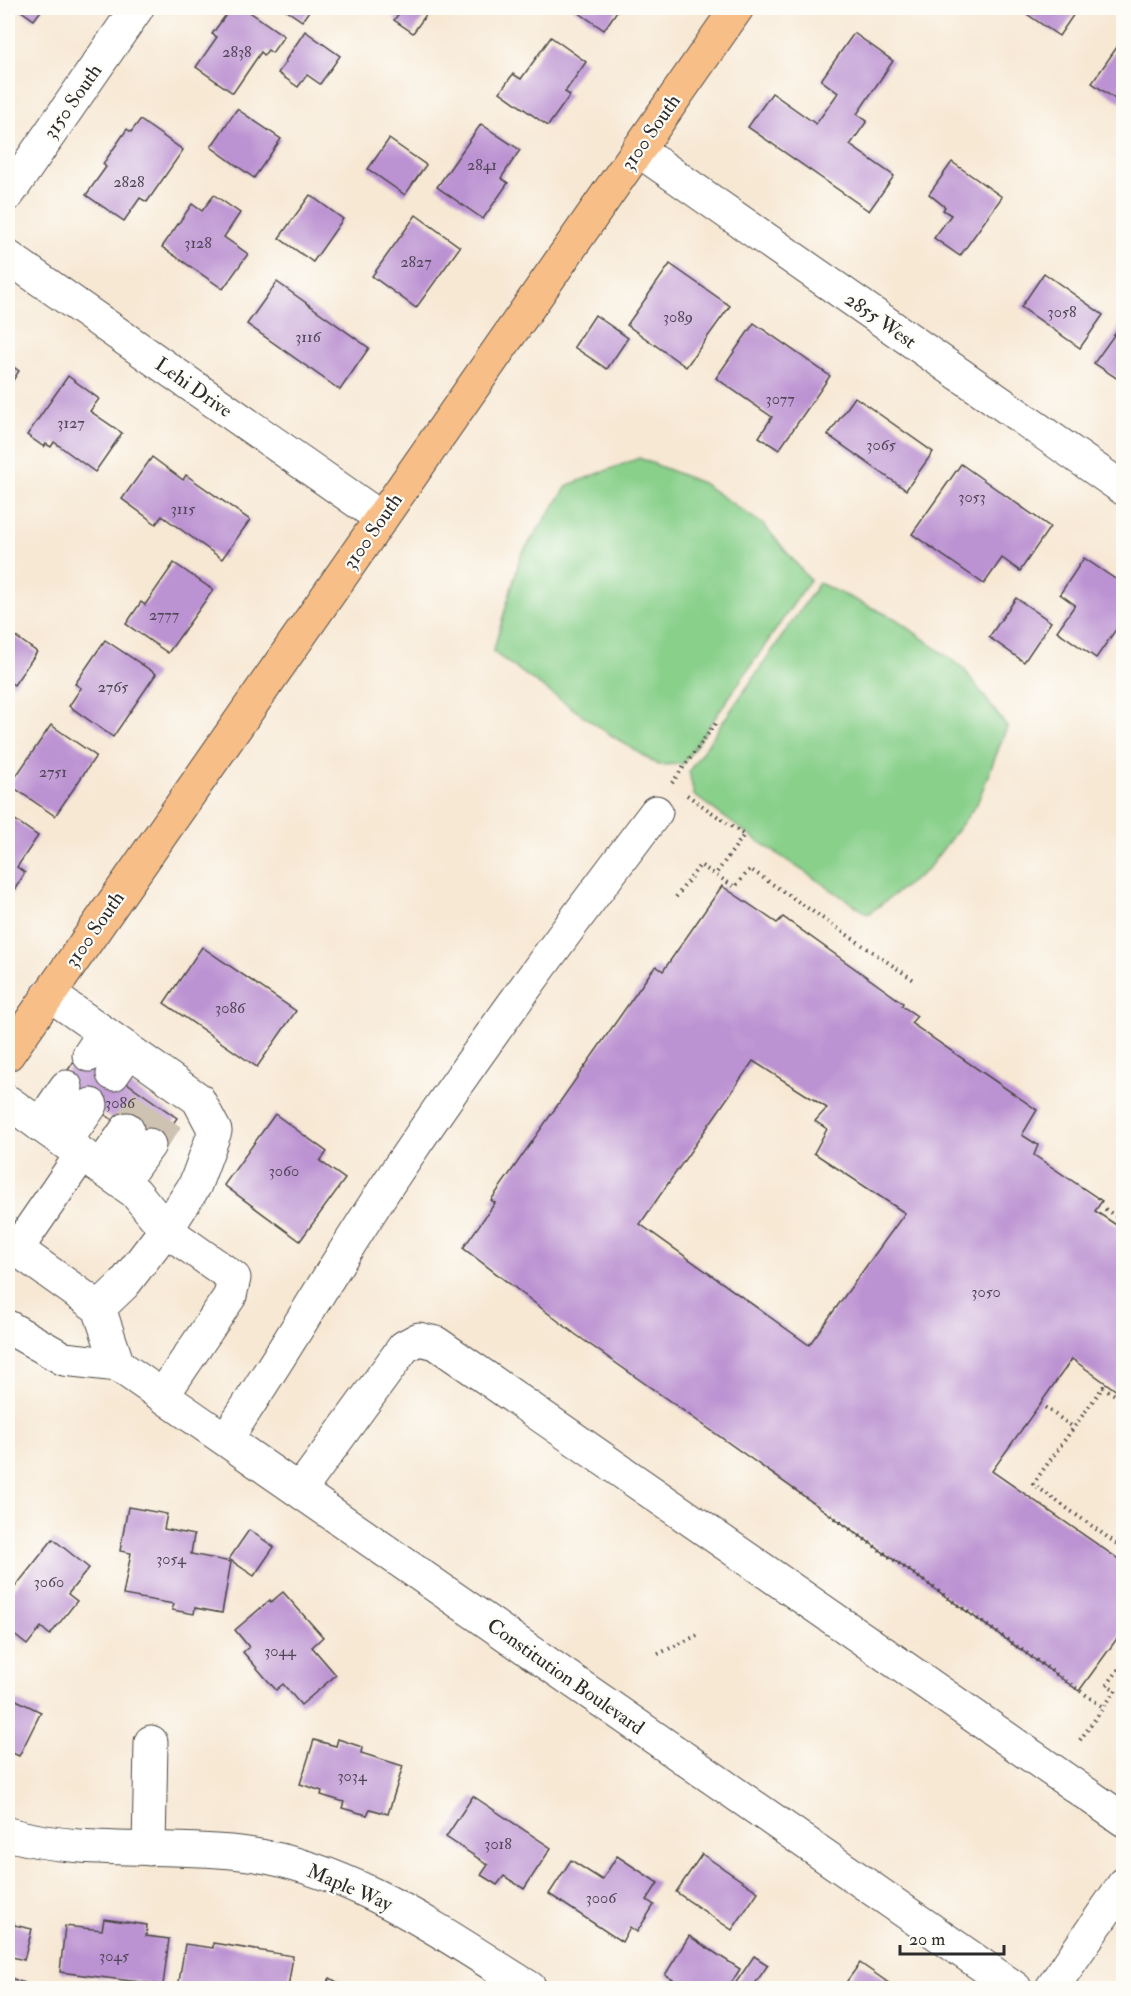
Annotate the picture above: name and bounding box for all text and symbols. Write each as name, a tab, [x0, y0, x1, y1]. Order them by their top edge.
house number: 2838	[222, 42, 252, 62]
street label: 3150 South	[38, 59, 108, 144]
street label: 3100 South	[615, 89, 686, 175]
house number: 2841	[467, 155, 497, 175]
house number: 2828	[113, 172, 145, 192]
house number: 3128	[184, 233, 212, 253]
house number: 2827	[400, 252, 432, 272]
street label: 2855 West	[840, 287, 922, 354]
house number: 3058	[1048, 302, 1077, 322]
house number: 3089	[663, 307, 693, 327]
house number: 3116	[295, 327, 322, 347]
street label: Lehi Drive	[150, 352, 237, 423]
house number: 3077	[765, 389, 795, 409]
house number: 3127	[57, 413, 85, 433]
house number: 3065	[866, 435, 896, 455]
house number: 3053	[958, 487, 986, 507]
street label: 3100 South	[337, 488, 408, 574]
house number: 3115	[171, 499, 195, 519]
house number: 2777	[149, 605, 180, 625]
house number: 2765	[98, 677, 128, 697]
house number: 2751	[39, 762, 67, 782]
street label: 3100 South	[59, 886, 130, 972]
house number: 3086	[215, 998, 246, 1018]
house number: 3086	[105, 1093, 136, 1113]
house number: 3060	[269, 1161, 299, 1181]
house number: 3050	[971, 1282, 1001, 1302]
house number: 3054	[156, 1549, 187, 1569]
house number: 3060	[34, 1572, 64, 1592]
street label: Constitution Boulevard	[482, 1613, 649, 1740]
house number: 3044	[264, 1641, 297, 1661]
house number: 3034	[337, 1766, 368, 1786]
house number: 3018	[484, 1834, 512, 1854]
street label: Maple Way	[303, 1858, 397, 1918]
house number: 3006	[586, 1888, 617, 1908]
scale bar	[900, 1918, 1004, 1956]
text: 20 m	[909, 1928, 945, 1951]
house number: 3045	[99, 1946, 129, 1966]

